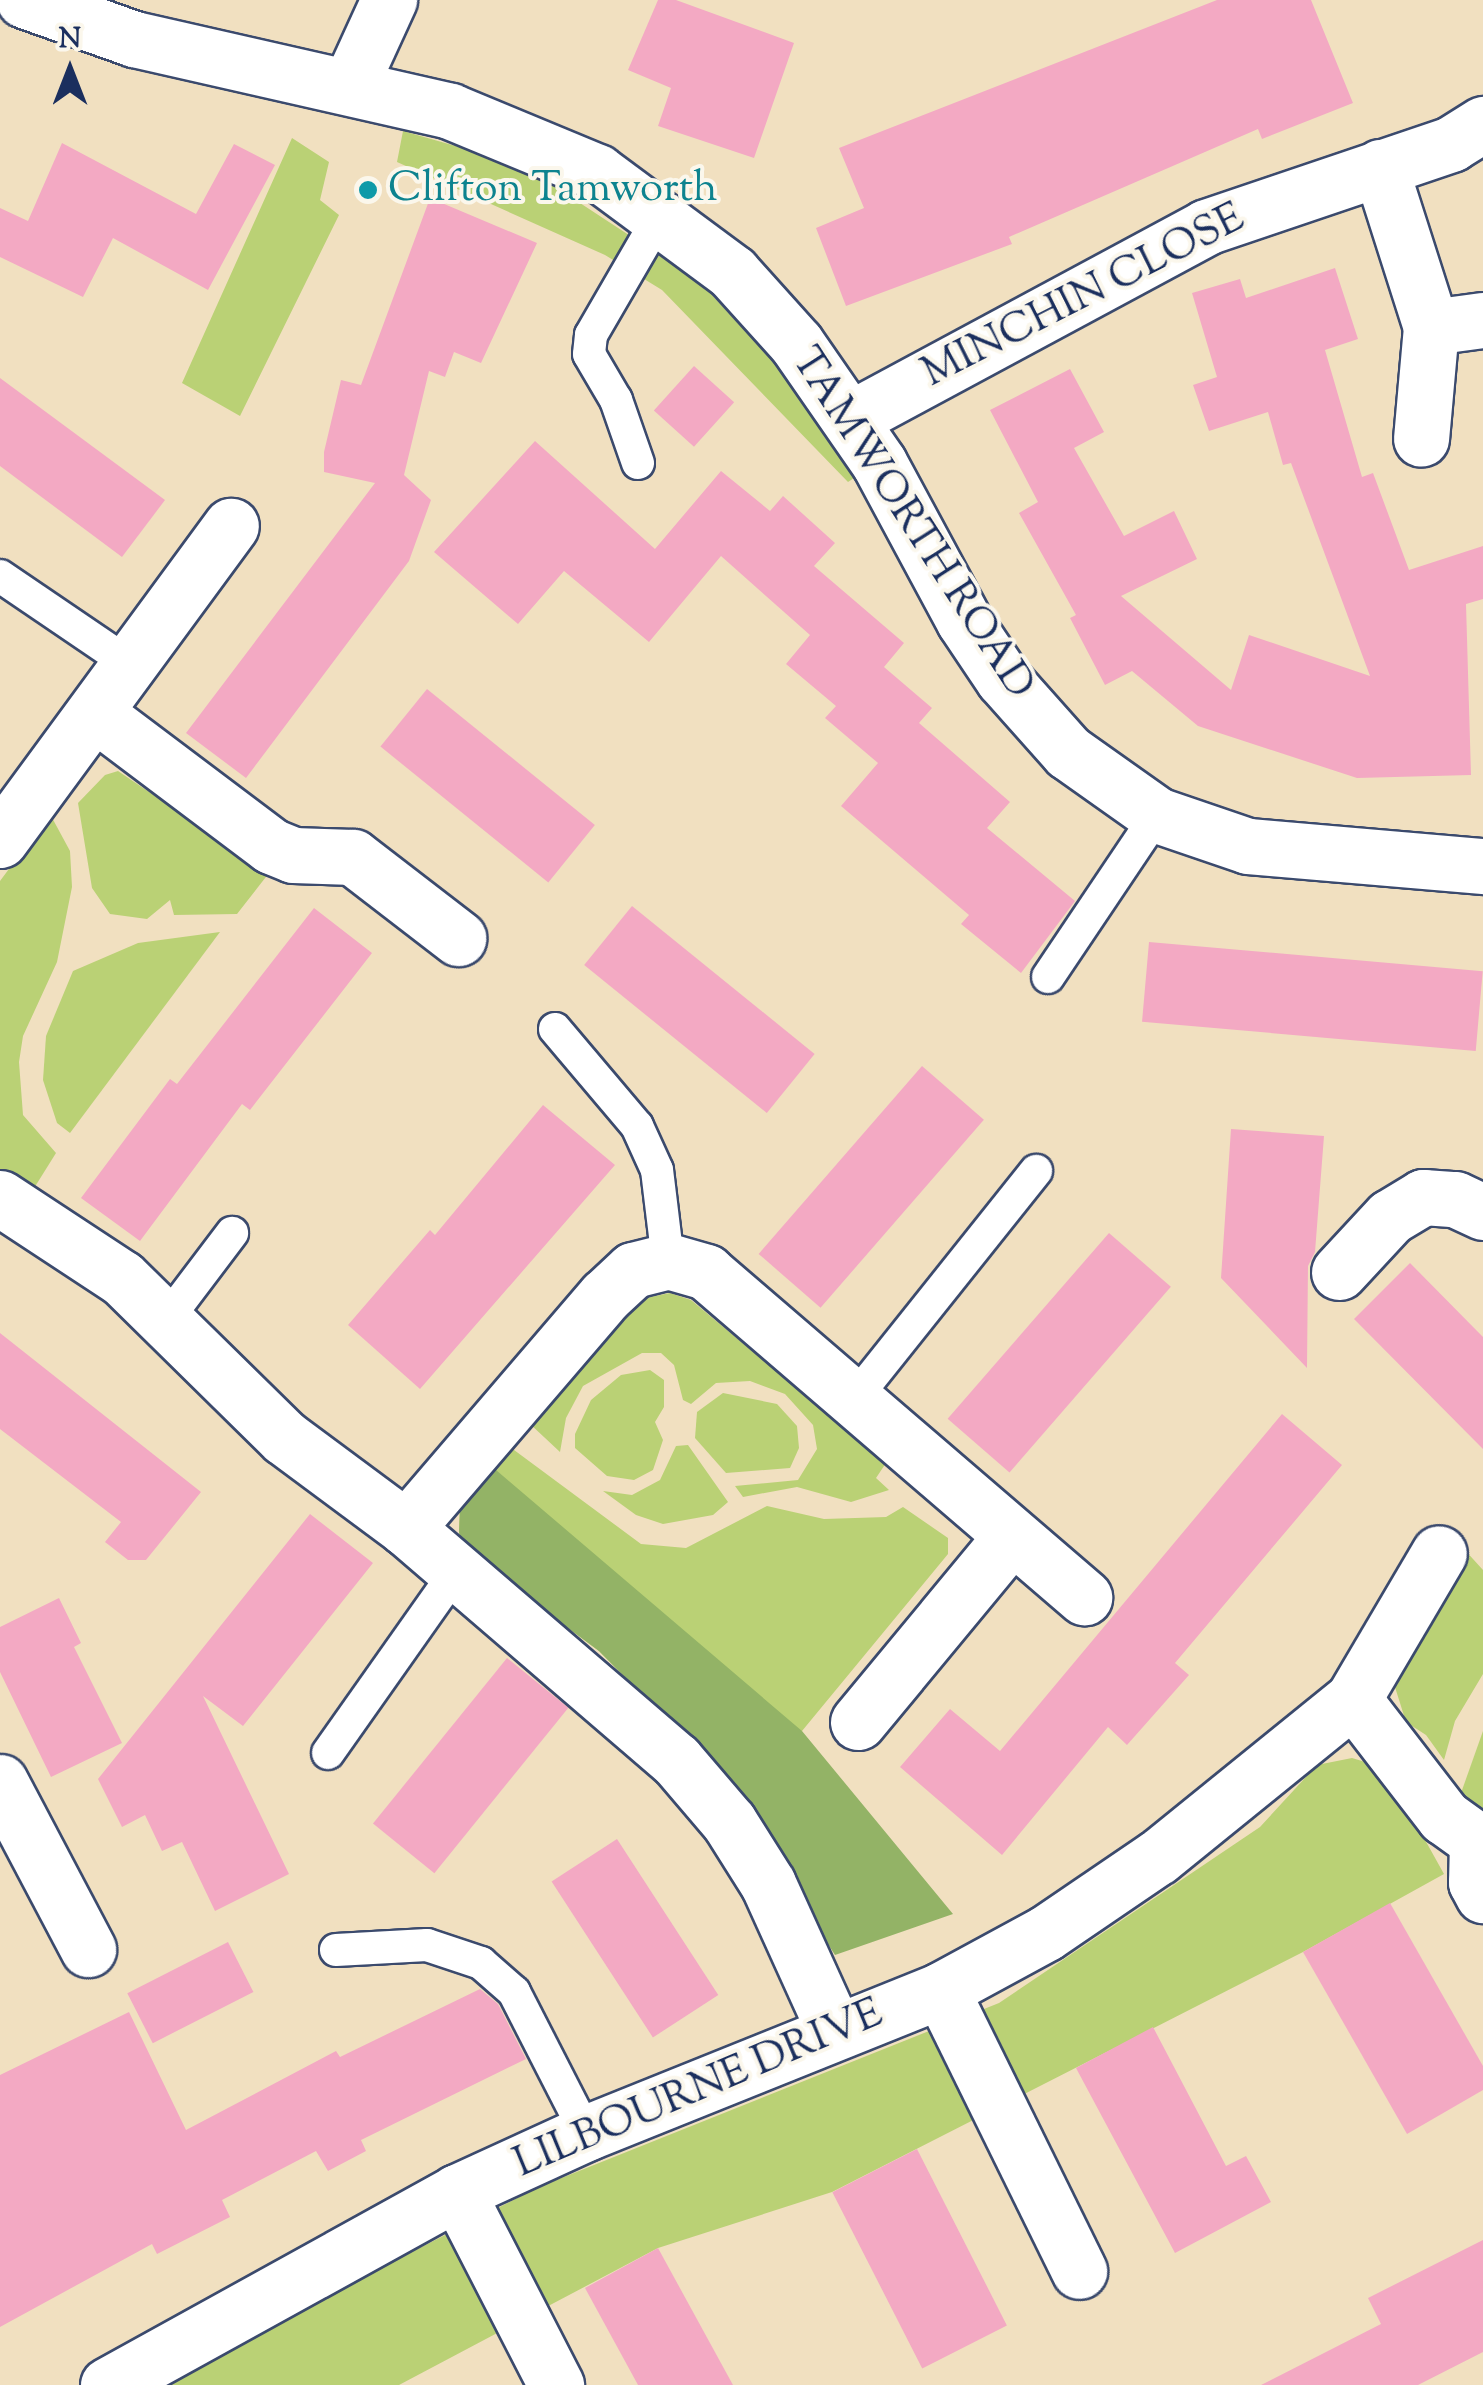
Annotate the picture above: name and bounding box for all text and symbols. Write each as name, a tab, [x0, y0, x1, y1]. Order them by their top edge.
north arrow	[20, 20, 120, 120]
text: N	[59, 20, 81, 60]
place label: Clifton Tamworth	[388, 165, 718, 215]
marker: Clifton Tamworth	[357, 179, 379, 201]
street label: MINCHIN CLOSE	[915, 194, 1253, 400]
street label: TAMWORTH ROAD	[779, 339, 1043, 709]
street label: LILBOURNE DRIVE	[507, 1990, 891, 2190]

